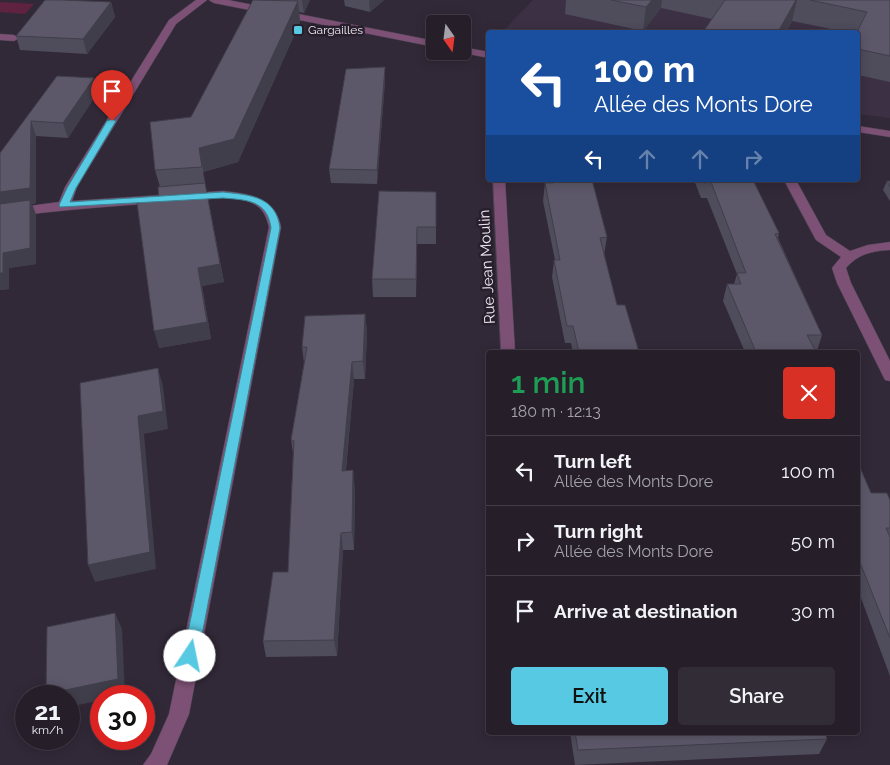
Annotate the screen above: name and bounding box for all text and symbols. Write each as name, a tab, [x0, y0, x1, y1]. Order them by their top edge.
north arrow	[426, 15, 471, 60]
map controls	[426, 15, 471, 60]
place label: Gargailles	[308, 23, 363, 37]
marker: Gargailles	[292, 24, 304, 36]
text: 100 m	[594, 49, 695, 90]
icon: left	[511, 50, 576, 115]
pin	[91, 70, 133, 121]
icon: arrive	[98, 77, 126, 105]
text: Allée des Monts Dore	[594, 91, 813, 117]
icon: left	[580, 145, 608, 173]
icon: ahead	[633, 145, 661, 173]
icon: ahead	[686, 145, 714, 173]
icon: right	[739, 145, 767, 173]
street label: Rue Jean Moulin	[475, 209, 499, 325]
text: 1 min	[511, 365, 586, 400]
button: close	[783, 367, 835, 419]
text: 180 m · 12:13	[511, 402, 601, 421]
text: Turn left	[554, 450, 631, 472]
icon: left	[511, 457, 539, 485]
text: 100 m	[781, 460, 835, 482]
text: Allée des Monts Dore	[554, 472, 713, 491]
text: Turn right	[554, 520, 643, 542]
icon: right	[511, 527, 539, 555]
text: 50 m	[791, 530, 835, 552]
text: Allée des Monts Dore	[554, 542, 713, 561]
icon: arrive	[511, 597, 539, 625]
text: Arrive at destination	[554, 600, 738, 622]
text: 30 m	[791, 600, 835, 622]
position arrow	[163, 629, 215, 681]
button: Exit	[511, 667, 668, 725]
button: Share	[678, 667, 835, 725]
speed limit sign: 30	[90, 685, 155, 750]
text: 21	[34, 696, 61, 726]
text: km/h	[32, 723, 63, 737]

